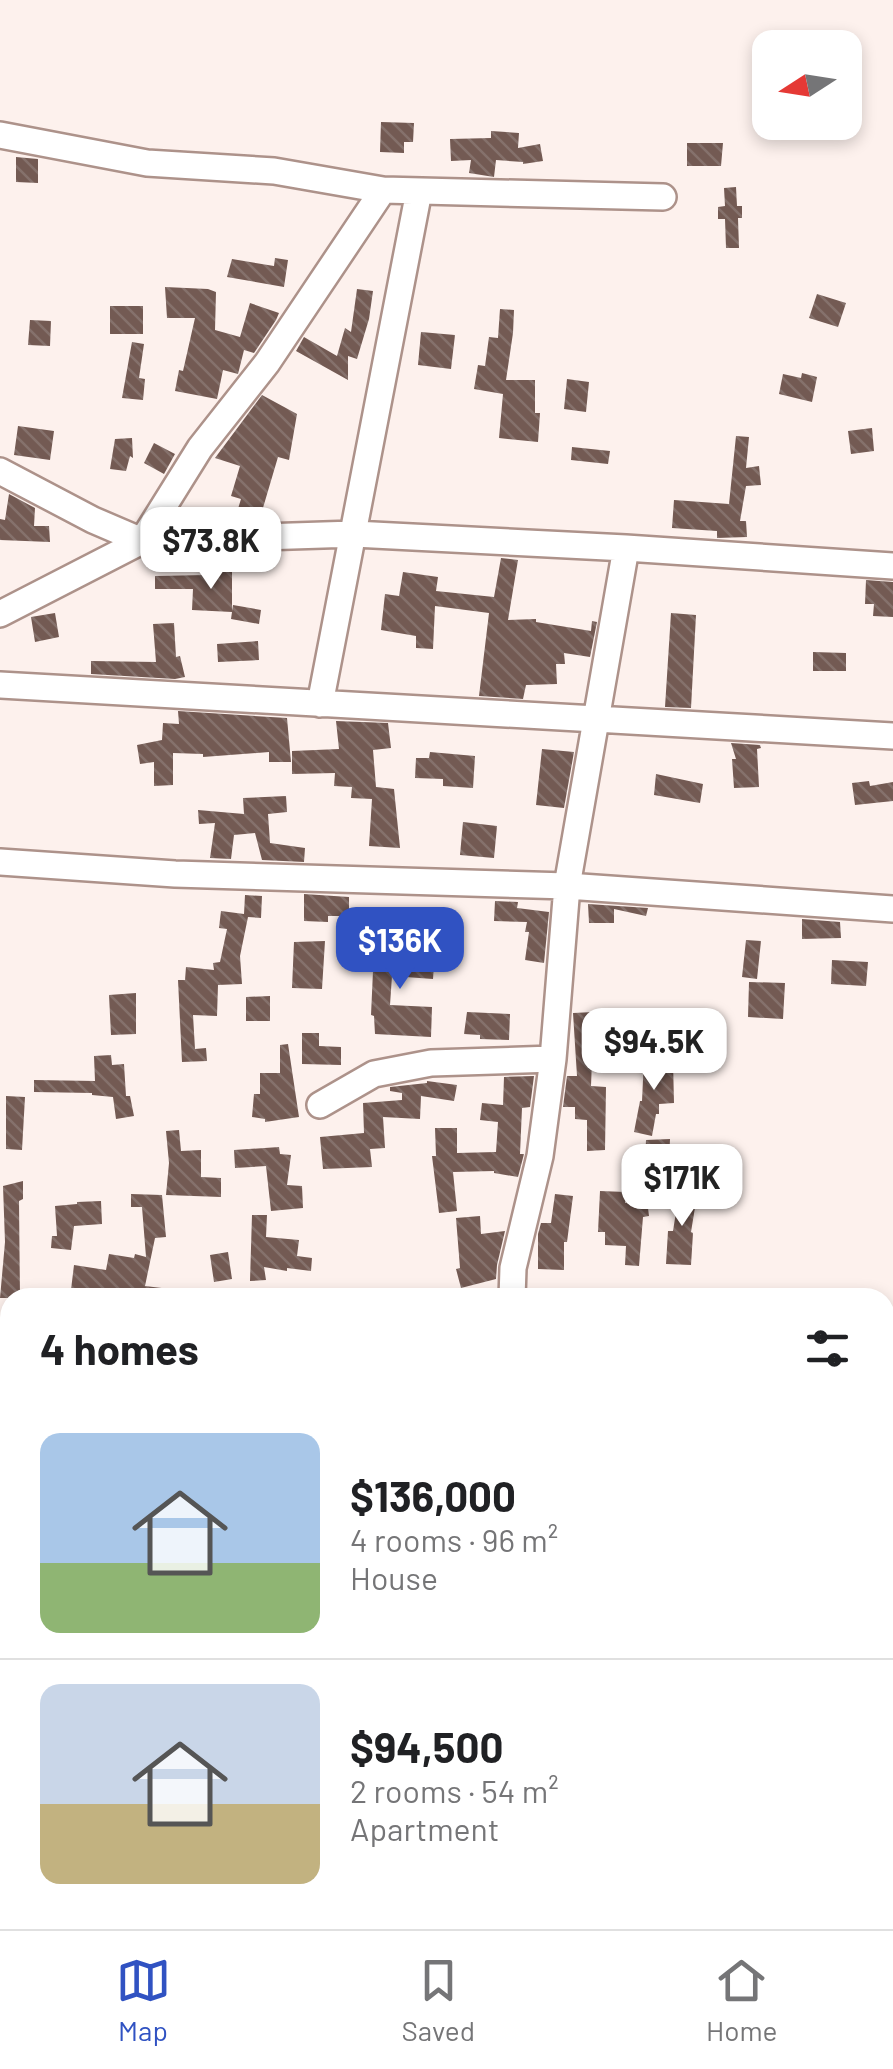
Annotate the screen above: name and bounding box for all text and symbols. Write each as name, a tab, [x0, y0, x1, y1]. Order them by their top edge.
north arrow	[752, 30, 862, 140]
map controls	[752, 30, 862, 140]
pin: $73.8K	[130, 507, 292, 592]
text: $73.8K	[162, 520, 260, 558]
pin: $136K	[330, 907, 470, 992]
text: $136K	[358, 920, 442, 958]
pin: $94.5K	[573, 1008, 735, 1093]
text: $94.5K	[604, 1021, 704, 1059]
pin: $171K	[612, 1144, 752, 1229]
text: $171K	[643, 1157, 721, 1195]
icon: filters	[800, 1321, 855, 1376]
text: 4 homes	[40, 1323, 199, 1373]
text: $136,000	[350, 1470, 516, 1520]
icon: home	[120, 1473, 240, 1593]
text: 4 rooms · 96 m²	[350, 1520, 558, 1558]
text: House	[350, 1558, 438, 1596]
text: $94,500	[350, 1721, 503, 1771]
icon: home	[120, 1724, 240, 1844]
text: 2 rooms · 54 m²	[350, 1771, 559, 1809]
text: Apartment	[350, 1809, 499, 1847]
tab: Map	[116, 1953, 171, 2047]
tab: Saved	[402, 1953, 475, 2047]
tab: Home	[706, 1953, 777, 2047]

